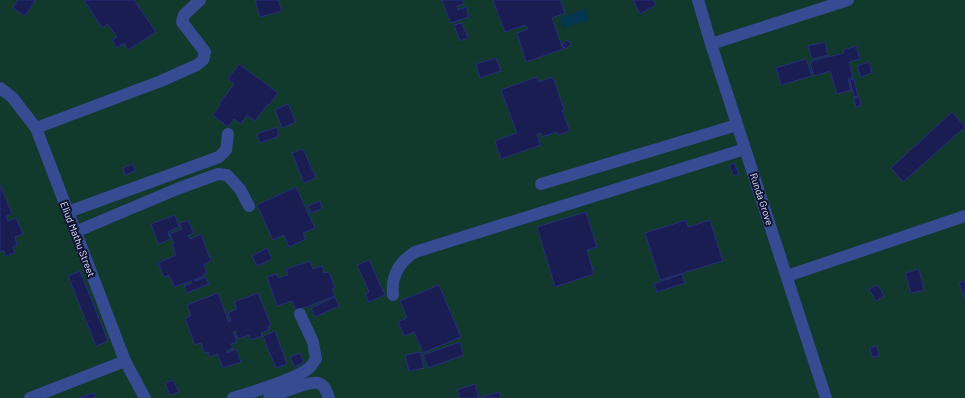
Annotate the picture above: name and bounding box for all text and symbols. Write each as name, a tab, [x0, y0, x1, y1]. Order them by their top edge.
street label: Runda Grove	[748, 171, 776, 227]
street label: Eliud Mathu Street	[58, 200, 98, 279]

